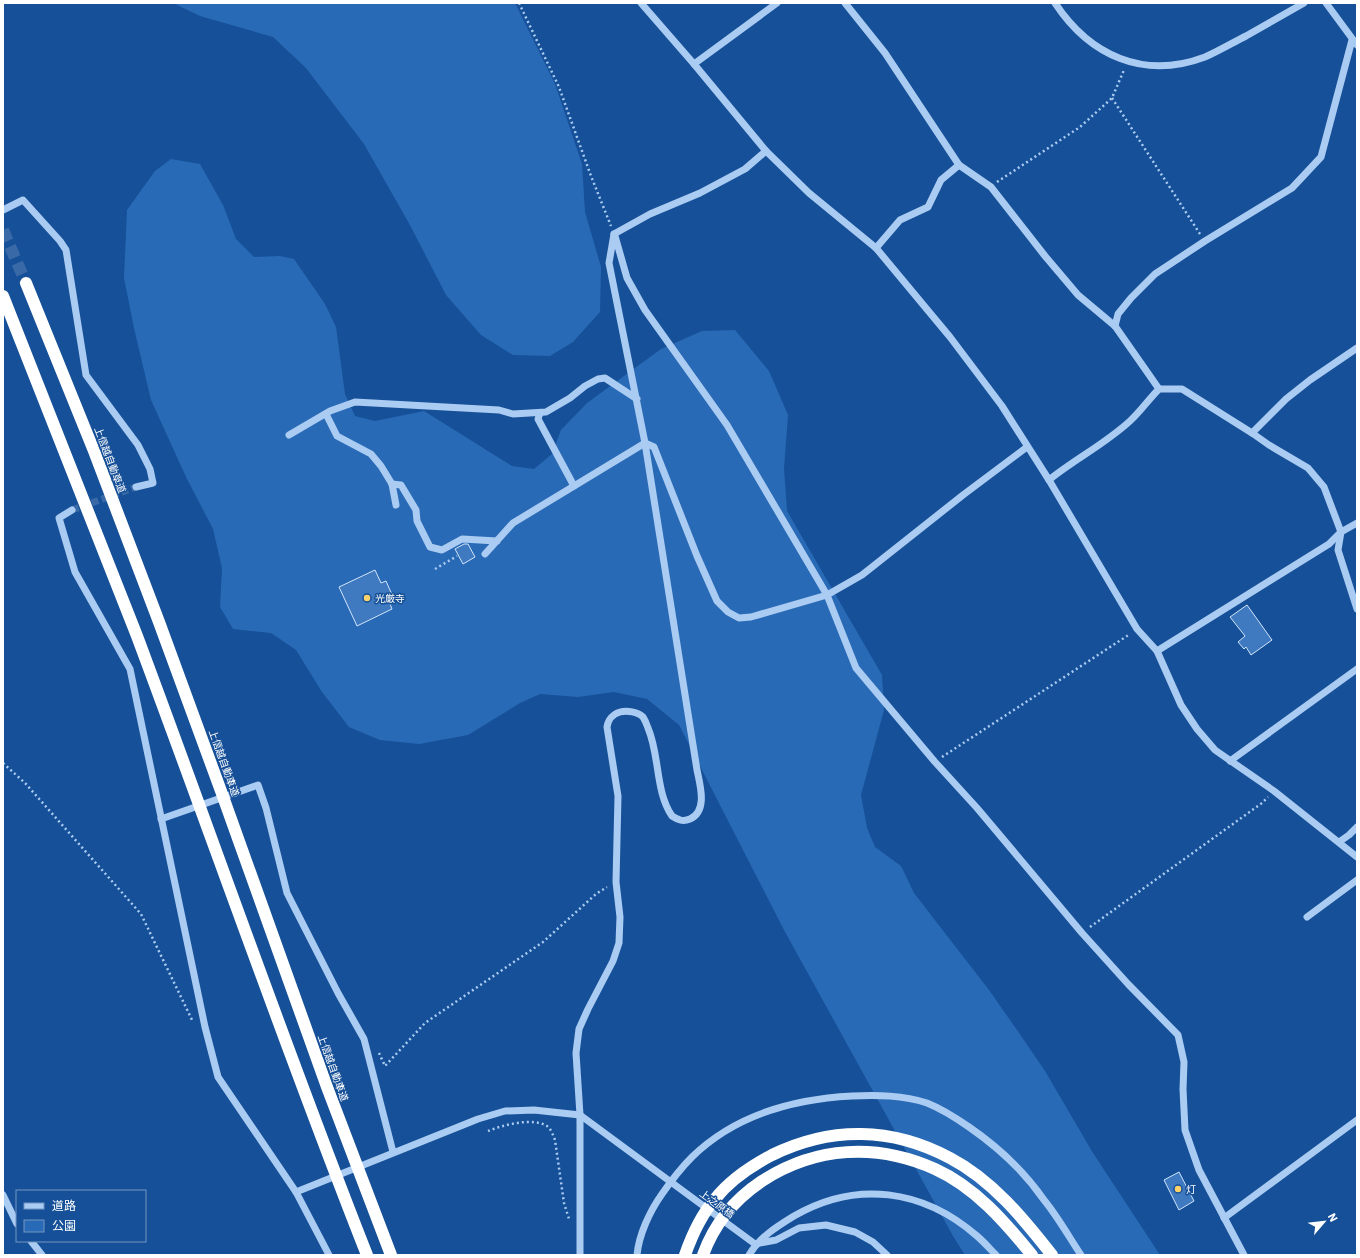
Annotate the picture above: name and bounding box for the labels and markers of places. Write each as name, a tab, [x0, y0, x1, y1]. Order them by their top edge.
place label: 光厳寺	[375, 592, 405, 605]
marker: 光厳寺	[362, 593, 372, 603]
place label: 灯	[1186, 1183, 1196, 1196]
marker: 灯	[1173, 1184, 1183, 1194]

